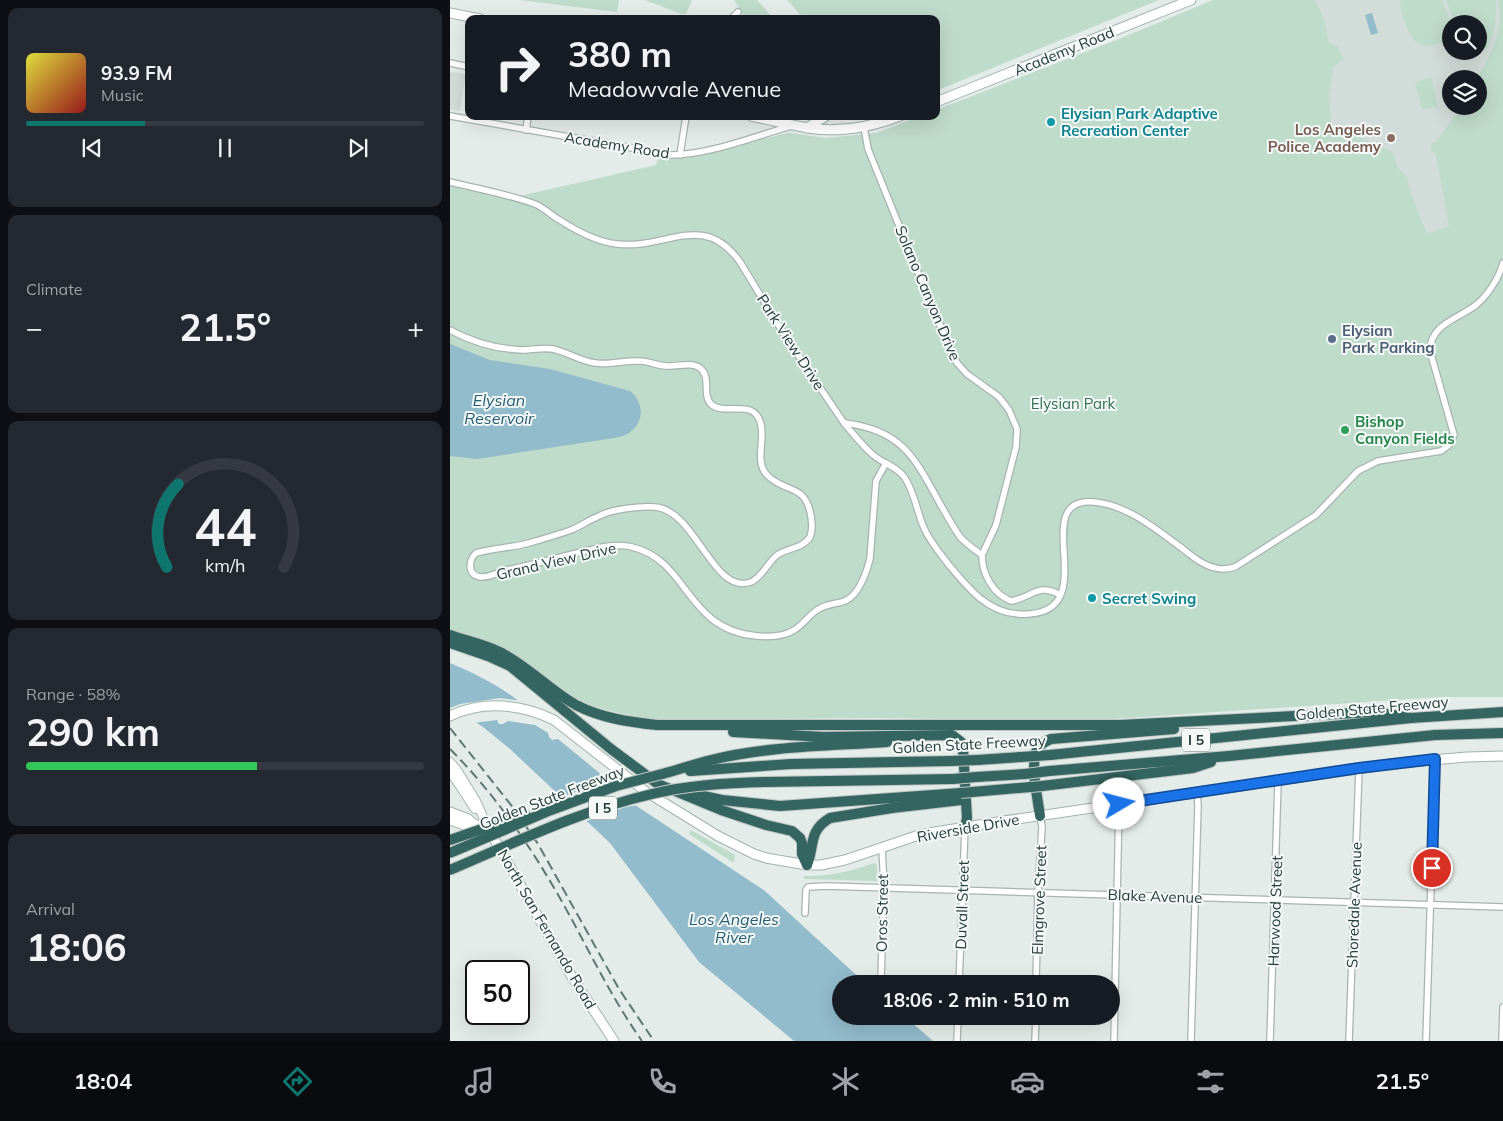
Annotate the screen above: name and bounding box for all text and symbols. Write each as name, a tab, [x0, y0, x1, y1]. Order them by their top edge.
map controls	[1442, 15, 1487, 115]
button: search	[1442, 15, 1487, 60]
street label: Academy Road	[1011, 22, 1117, 80]
text: 380 m	[568, 32, 672, 76]
icon: right	[485, 35, 550, 100]
text: 93.9 FM	[101, 61, 173, 85]
button: layers	[1442, 70, 1487, 115]
text: Meadowvale Avenue	[568, 75, 781, 103]
text: Music	[101, 85, 144, 105]
place label: Elysian Park Adaptive Recreation Center	[1061, 104, 1218, 140]
marker: Elysian Park Adaptive Recreation Center	[1045, 116, 1057, 128]
place label: Los Angeles Police Academy	[1268, 120, 1382, 156]
street label: Academy Road	[563, 127, 671, 163]
marker: Los Angeles Police Academy	[1385, 132, 1397, 144]
icon: previous	[78, 134, 106, 162]
icon: pause	[211, 134, 239, 162]
icon: next	[344, 134, 372, 162]
street label: Solano Canyon Drive	[891, 223, 965, 363]
text: Climate	[26, 279, 82, 299]
street label: Park View Drive	[753, 290, 829, 394]
text: 21.5°	[179, 303, 271, 351]
text: −	[26, 310, 43, 345]
text: +	[407, 310, 424, 345]
place label: Elysian Park Parking	[1342, 321, 1435, 357]
marker: Elysian Park Parking	[1326, 333, 1338, 345]
water label: Elysian Reservoir	[464, 390, 535, 428]
park label: Elysian Park	[1031, 394, 1116, 413]
place label: Bishop Canyon Fields	[1355, 412, 1455, 448]
marker: Bishop Canyon Fields	[1339, 424, 1351, 436]
text: 44	[194, 494, 256, 559]
street label: Grand View Drive	[494, 538, 618, 584]
text: km/h	[205, 554, 245, 576]
place label: Secret Swing	[1102, 589, 1196, 608]
marker: Secret Swing	[1086, 592, 1098, 604]
text: Range · 58%	[26, 684, 121, 704]
street label: Golden State Freeway	[1295, 692, 1449, 724]
text: 290 km	[26, 708, 160, 756]
road number: I 5	[1182, 728, 1210, 752]
street label: Golden State Freeway	[892, 730, 1046, 758]
street label: Golden State Freeway	[477, 761, 627, 833]
position arrow	[1092, 777, 1144, 829]
road number: I 5	[589, 796, 617, 820]
street label: Riverside Drive	[915, 810, 1021, 846]
street label: Shoredale Avenue	[1342, 842, 1366, 968]
street label: Elmgrove Street	[1028, 845, 1050, 955]
street label: North San Fernando Road	[493, 846, 601, 1012]
pin	[1411, 847, 1453, 889]
icon: arrive	[1418, 854, 1446, 882]
street label: Harwood Street	[1264, 855, 1286, 967]
street label: Duvall Street	[951, 860, 973, 950]
street label: Oros Street	[872, 874, 892, 952]
street label: Blake Avenue	[1107, 885, 1203, 907]
text: Arrival	[26, 899, 75, 919]
water label: Los Angeles River	[689, 909, 779, 947]
text: 18:06	[26, 923, 127, 971]
speed limit sign: 50	[465, 960, 530, 1025]
text: 18:06 · 2 min · 510 m	[882, 988, 1070, 1012]
icon: directions	[280, 1064, 315, 1099]
icon: music	[462, 1064, 497, 1099]
icon: phone	[645, 1064, 680, 1099]
icon: climate	[828, 1064, 863, 1099]
icon: car	[1010, 1064, 1045, 1099]
icon: filters	[1193, 1064, 1228, 1099]
text: 18:04	[74, 1067, 132, 1095]
text: 21.5°	[1376, 1067, 1429, 1095]

